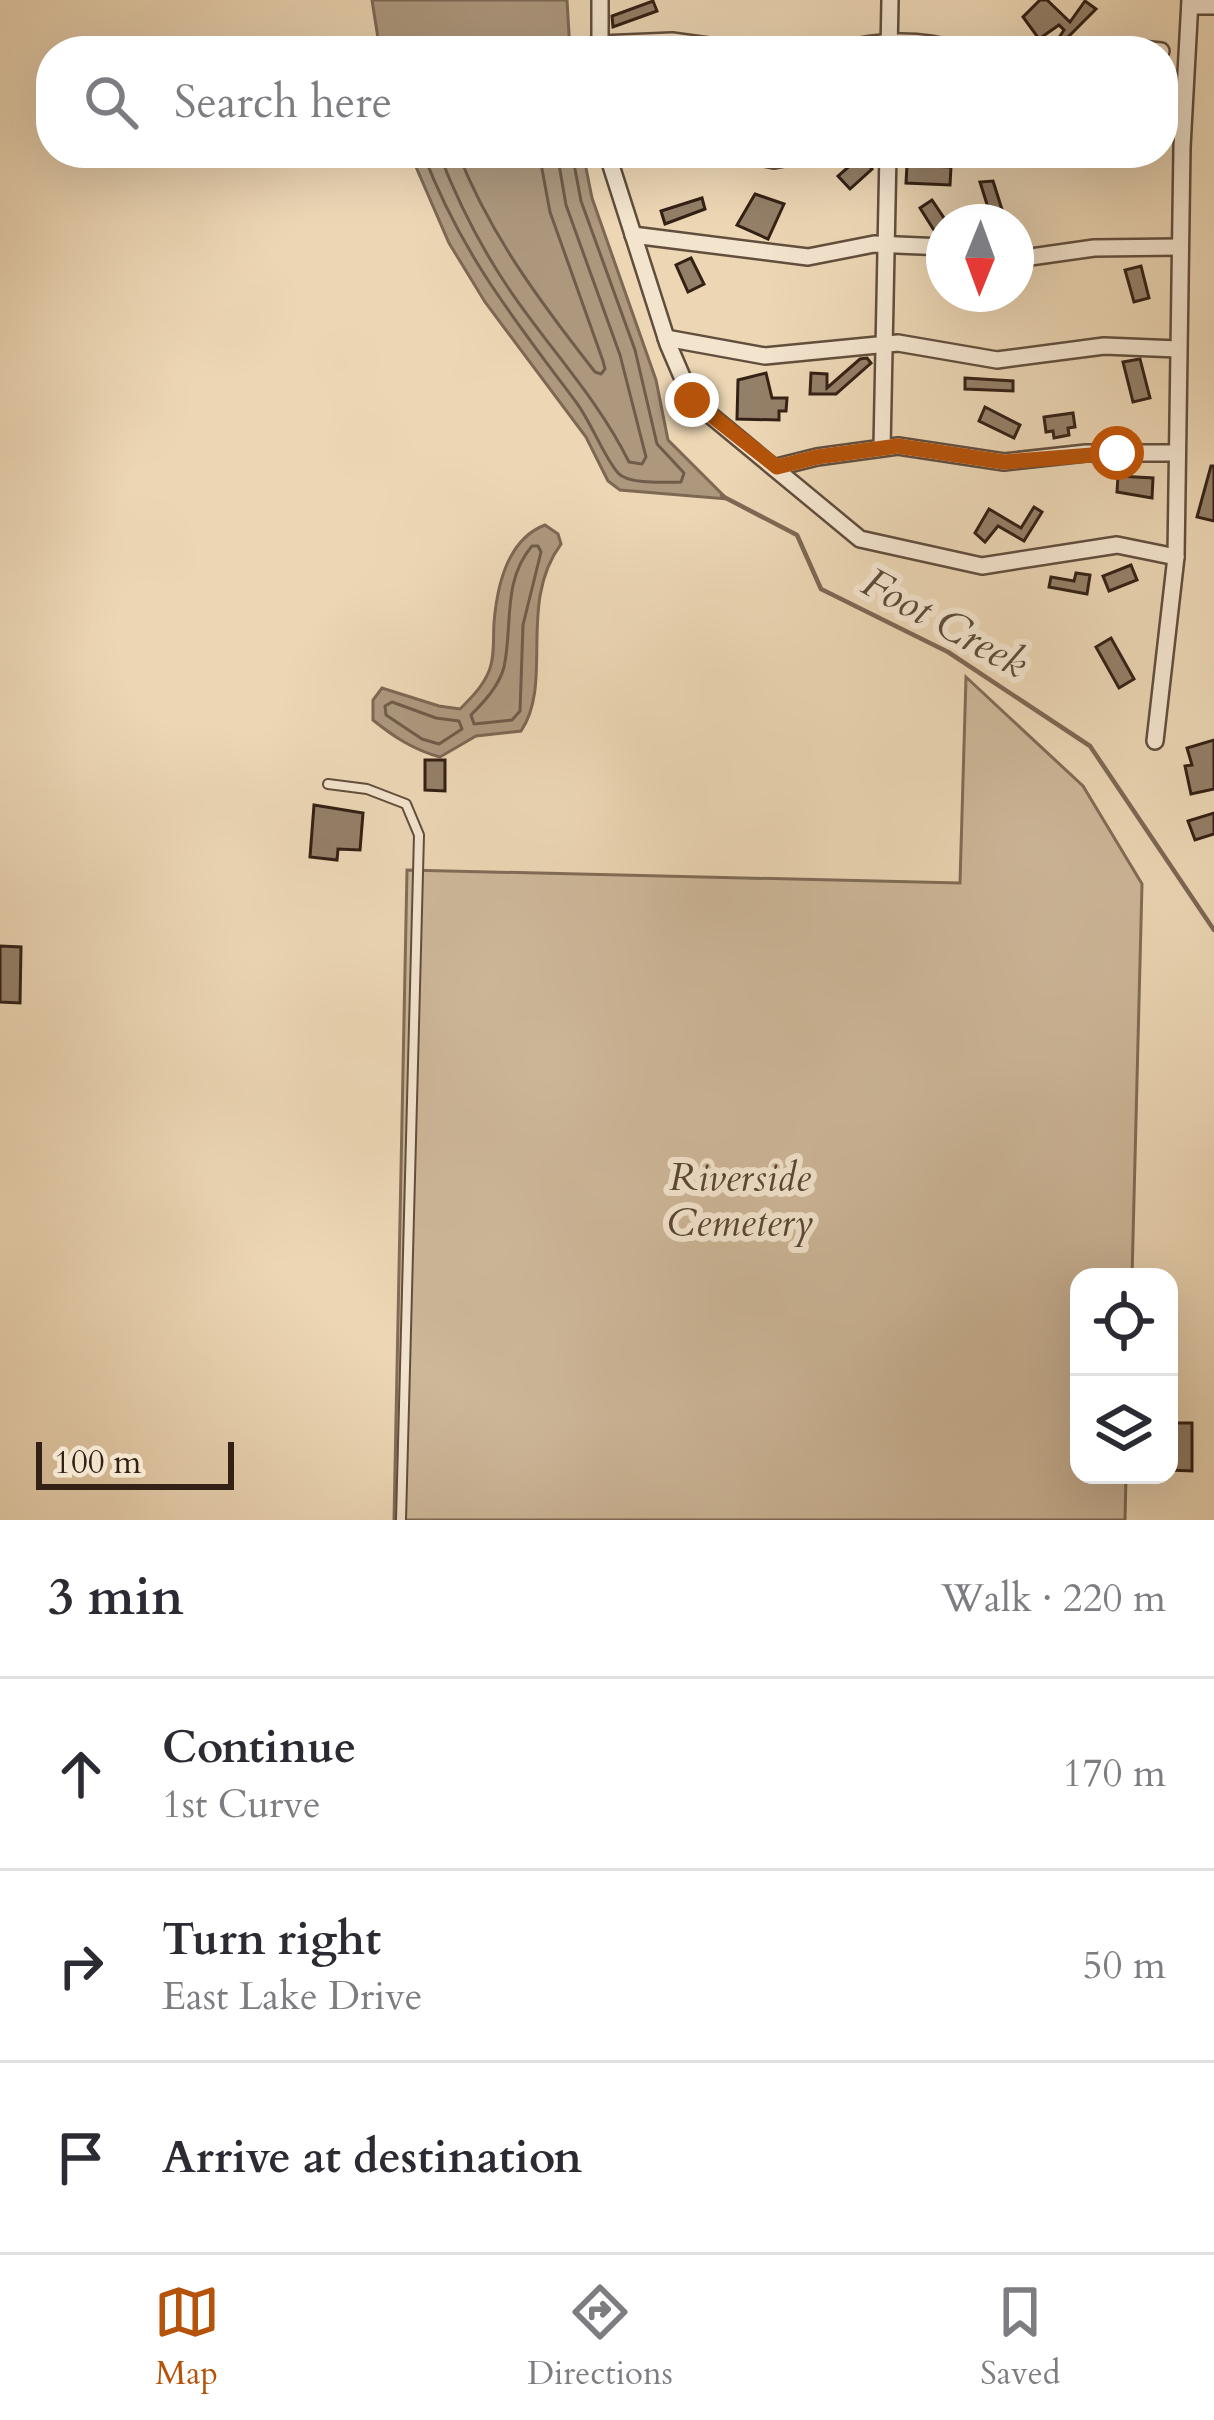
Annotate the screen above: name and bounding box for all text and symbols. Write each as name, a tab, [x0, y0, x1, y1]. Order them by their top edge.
search box	[36, 36, 1178, 168]
icon: search	[78, 69, 144, 135]
text: Search here	[174, 72, 392, 133]
north arrow	[926, 204, 1034, 312]
route end	[665, 373, 719, 427]
route start	[1090, 426, 1144, 480]
water label: Foot Creek	[852, 554, 1038, 692]
park label: Riverside Cemetery	[667, 1151, 813, 1249]
map controls	[1070, 1268, 1178, 1484]
button: locate	[1070, 1268, 1178, 1376]
button: layers	[1070, 1376, 1178, 1484]
scale bar	[36, 1436, 234, 1489]
text: 100 m	[54, 1440, 141, 1485]
text: 3 min	[48, 1563, 184, 1633]
text: Walk · 220 m	[941, 1572, 1166, 1625]
text: Continue	[162, 1717, 356, 1778]
icon: ahead	[48, 1741, 114, 1807]
text: 170 m	[1063, 1747, 1166, 1800]
text: 1st Curve	[162, 1778, 321, 1831]
text: Turn right	[162, 1909, 381, 1970]
icon: right	[48, 1933, 114, 1999]
text: 50 m	[1083, 1939, 1166, 1992]
text: East Lake Drive	[162, 1970, 423, 2023]
icon: arrive	[48, 2125, 114, 2191]
text: Arrive at destination	[162, 2127, 582, 2188]
tab: Map	[154, 2279, 220, 2396]
tab: Directions	[527, 2279, 673, 2396]
tab: Saved	[980, 2279, 1060, 2396]

